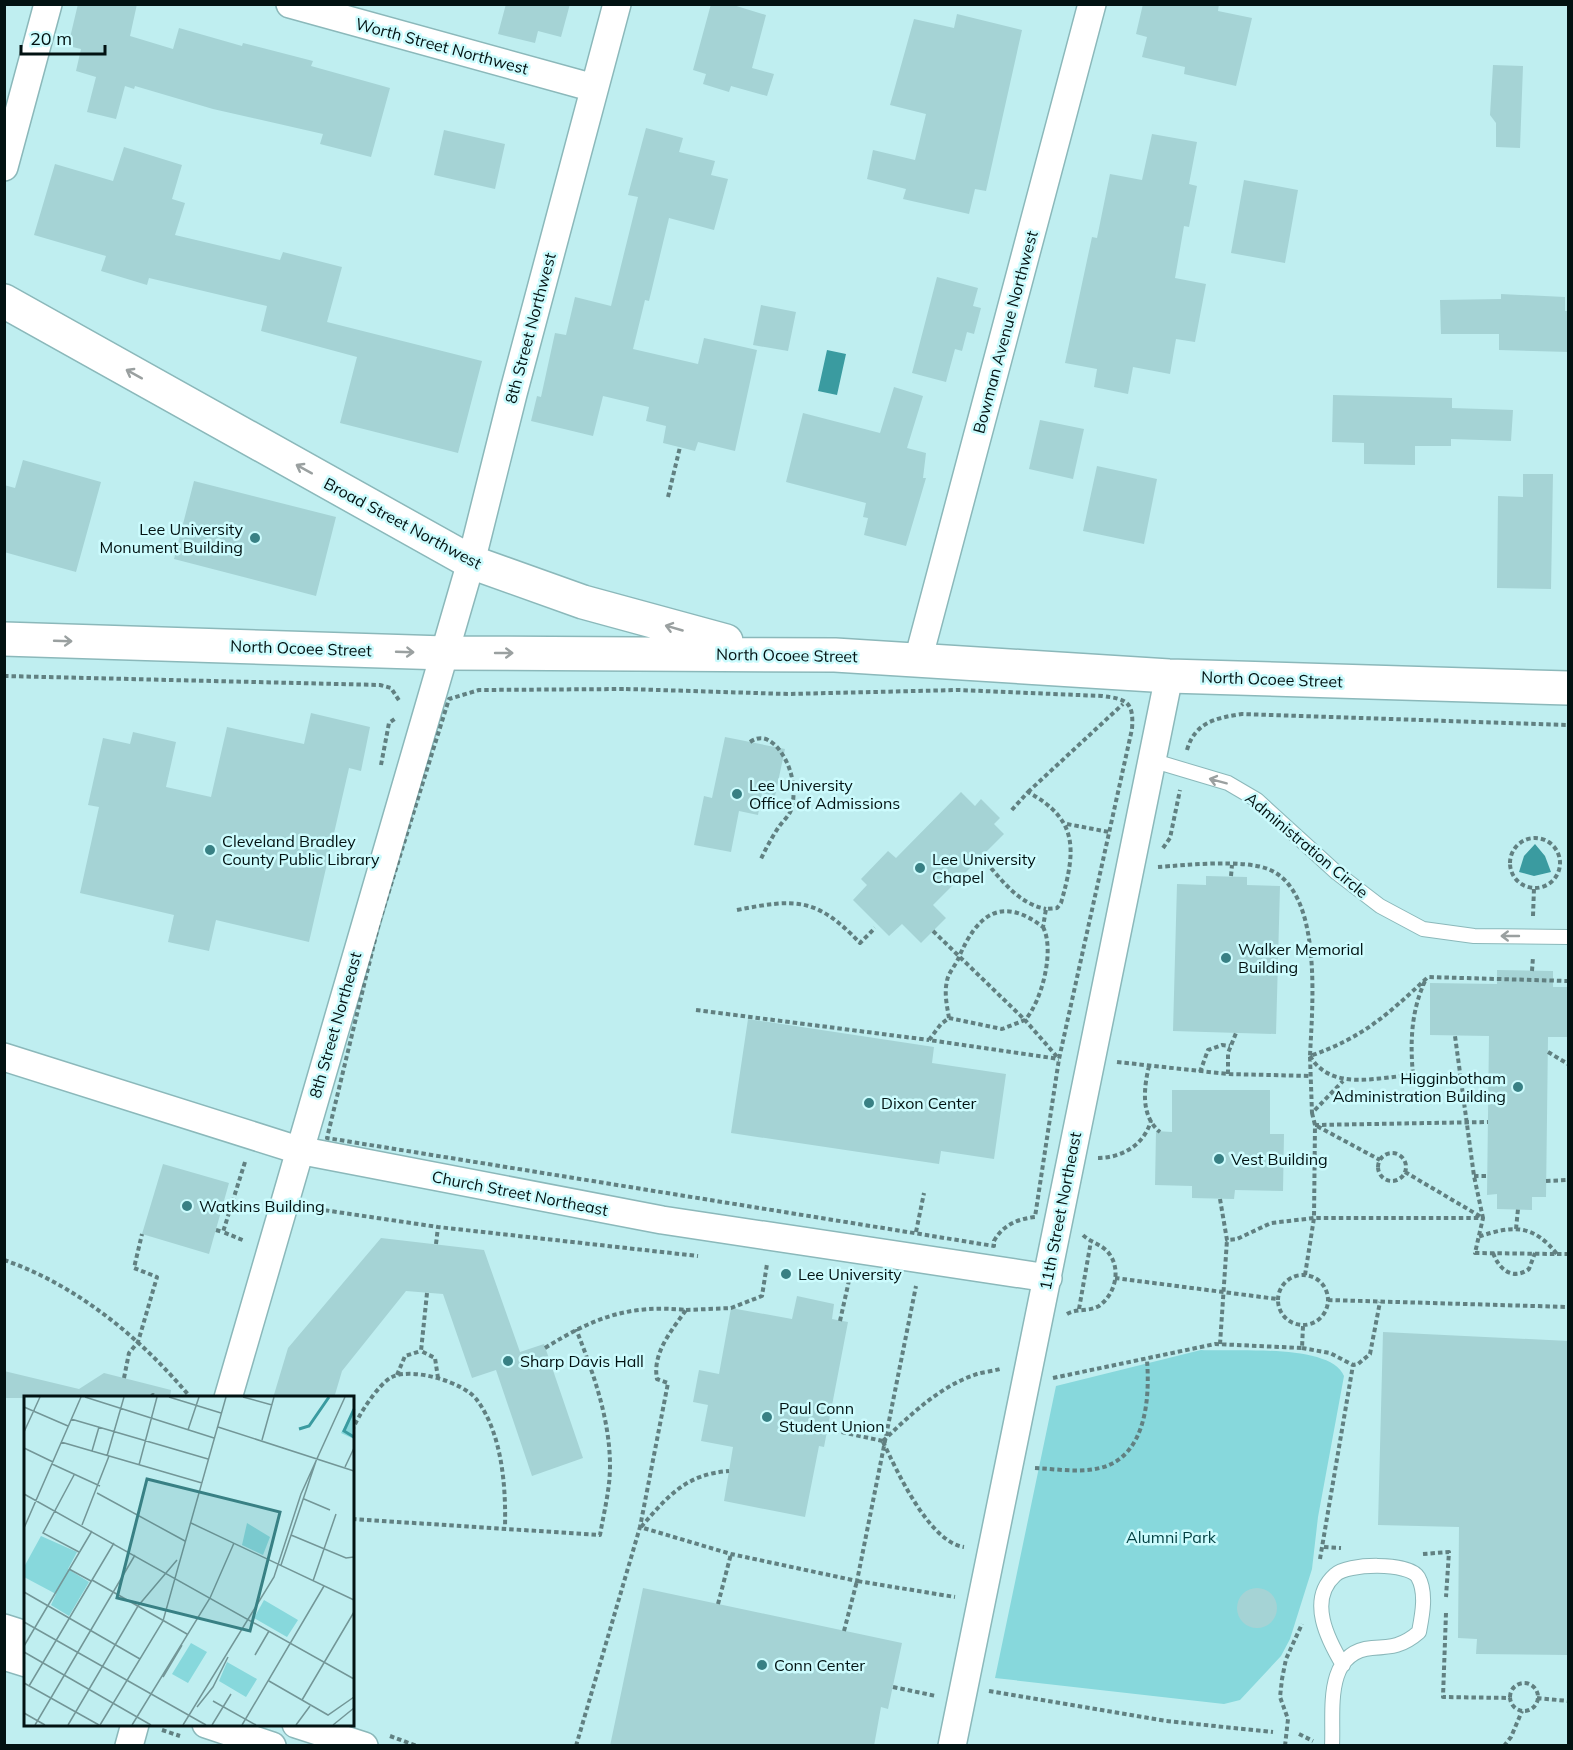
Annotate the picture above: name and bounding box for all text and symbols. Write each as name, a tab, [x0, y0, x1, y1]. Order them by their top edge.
street label: Worth Street Northwest	[353, 13, 531, 79]
scale bar	[21, 18, 105, 56]
text: 20 m	[30, 27, 72, 50]
street label: Bowman Avenue Northwest	[968, 228, 1042, 436]
street label: 8th Street Northwest	[500, 250, 560, 406]
one-way arrow	[126, 367, 143, 379]
one-way arrow	[296, 463, 313, 475]
street label: Broad Street Northwest	[321, 473, 486, 573]
place label: Lee University Monument Building	[99, 519, 244, 557]
marker: Lee University Monument Building	[248, 531, 262, 545]
one-way arrow	[665, 622, 684, 633]
one-way arrow	[52, 636, 72, 647]
street label: North Ocoee Street	[230, 636, 372, 660]
street label: North Ocoee Street	[716, 644, 858, 666]
one-way arrow	[394, 646, 414, 657]
one-way arrow	[493, 647, 513, 659]
street label: North Ocoee Street	[1201, 667, 1343, 691]
one-way arrow	[1209, 774, 1228, 786]
place label: Lee University Office of Admissions	[749, 775, 900, 813]
marker: Lee University Office of Admissions	[730, 787, 744, 801]
street label: Administration Circle	[1242, 788, 1372, 902]
place label: Cleveland Bradley County Public Library	[222, 831, 380, 869]
marker: Cleveland Bradley County Public Library	[203, 843, 217, 857]
place label: Lee University Chapel	[932, 849, 1036, 887]
marker: Lee University Chapel	[913, 861, 927, 875]
one-way arrow	[1501, 930, 1521, 942]
place label: Walker Memorial Building	[1238, 939, 1364, 977]
street label: 8th Street Northeast	[305, 949, 366, 1100]
marker: Walker Memorial Building	[1219, 951, 1233, 965]
place label: Higginbotham Administration Building	[1333, 1068, 1506, 1106]
marker: Higginbotham Administration Building	[1511, 1080, 1525, 1094]
place label: Dixon Center	[881, 1093, 977, 1113]
marker: Dixon Center	[862, 1096, 876, 1110]
street label: 11th Street Northeast	[1035, 1130, 1085, 1292]
place label: Vest Building	[1231, 1149, 1328, 1169]
marker: Vest Building	[1212, 1152, 1226, 1166]
street label: Church Street Northeast	[430, 1166, 610, 1220]
place label: Watkins Building	[199, 1196, 325, 1216]
marker: Watkins Building	[180, 1199, 194, 1213]
place label: Lee University	[798, 1264, 902, 1284]
marker: Lee University	[779, 1267, 793, 1281]
place label: Sharp Davis Hall	[520, 1351, 644, 1371]
marker: Sharp Davis Hall	[501, 1354, 515, 1368]
inset map	[24, 1396, 354, 1726]
place label: Paul Conn Student Union	[779, 1398, 885, 1436]
marker: Paul Conn Student Union	[760, 1410, 774, 1424]
park label: Alumni Park	[1126, 1527, 1217, 1547]
place label: Conn Center	[774, 1655, 865, 1675]
marker: Conn Center	[755, 1658, 769, 1672]

